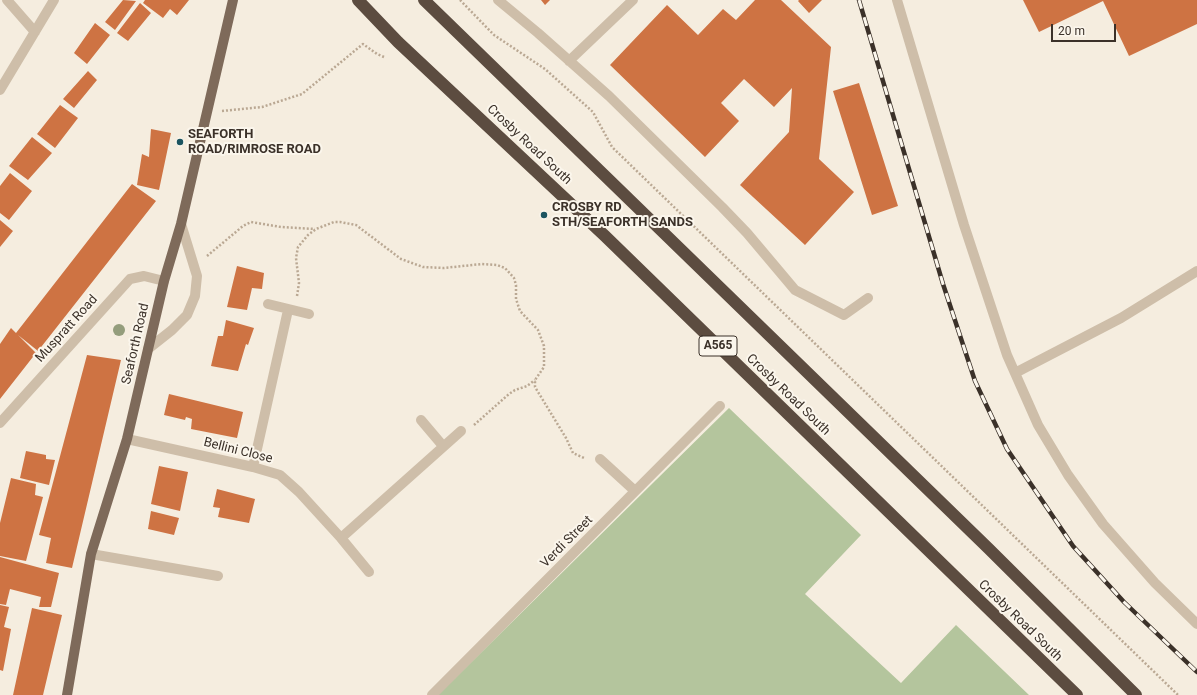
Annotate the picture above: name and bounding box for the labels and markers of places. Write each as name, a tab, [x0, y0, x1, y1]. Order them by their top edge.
place label: SEAFORTH ROAD/RIMROSE ROAD	[188, 127, 321, 158]
marker: SEAFORTH ROAD/RIMROSE ROAD	[175, 137, 185, 147]
place label: CROSBY RD STH/SEAFORTH SANDS	[552, 200, 693, 231]
marker: CROSBY RD STH/SEAFORTH SANDS	[539, 210, 549, 220]

